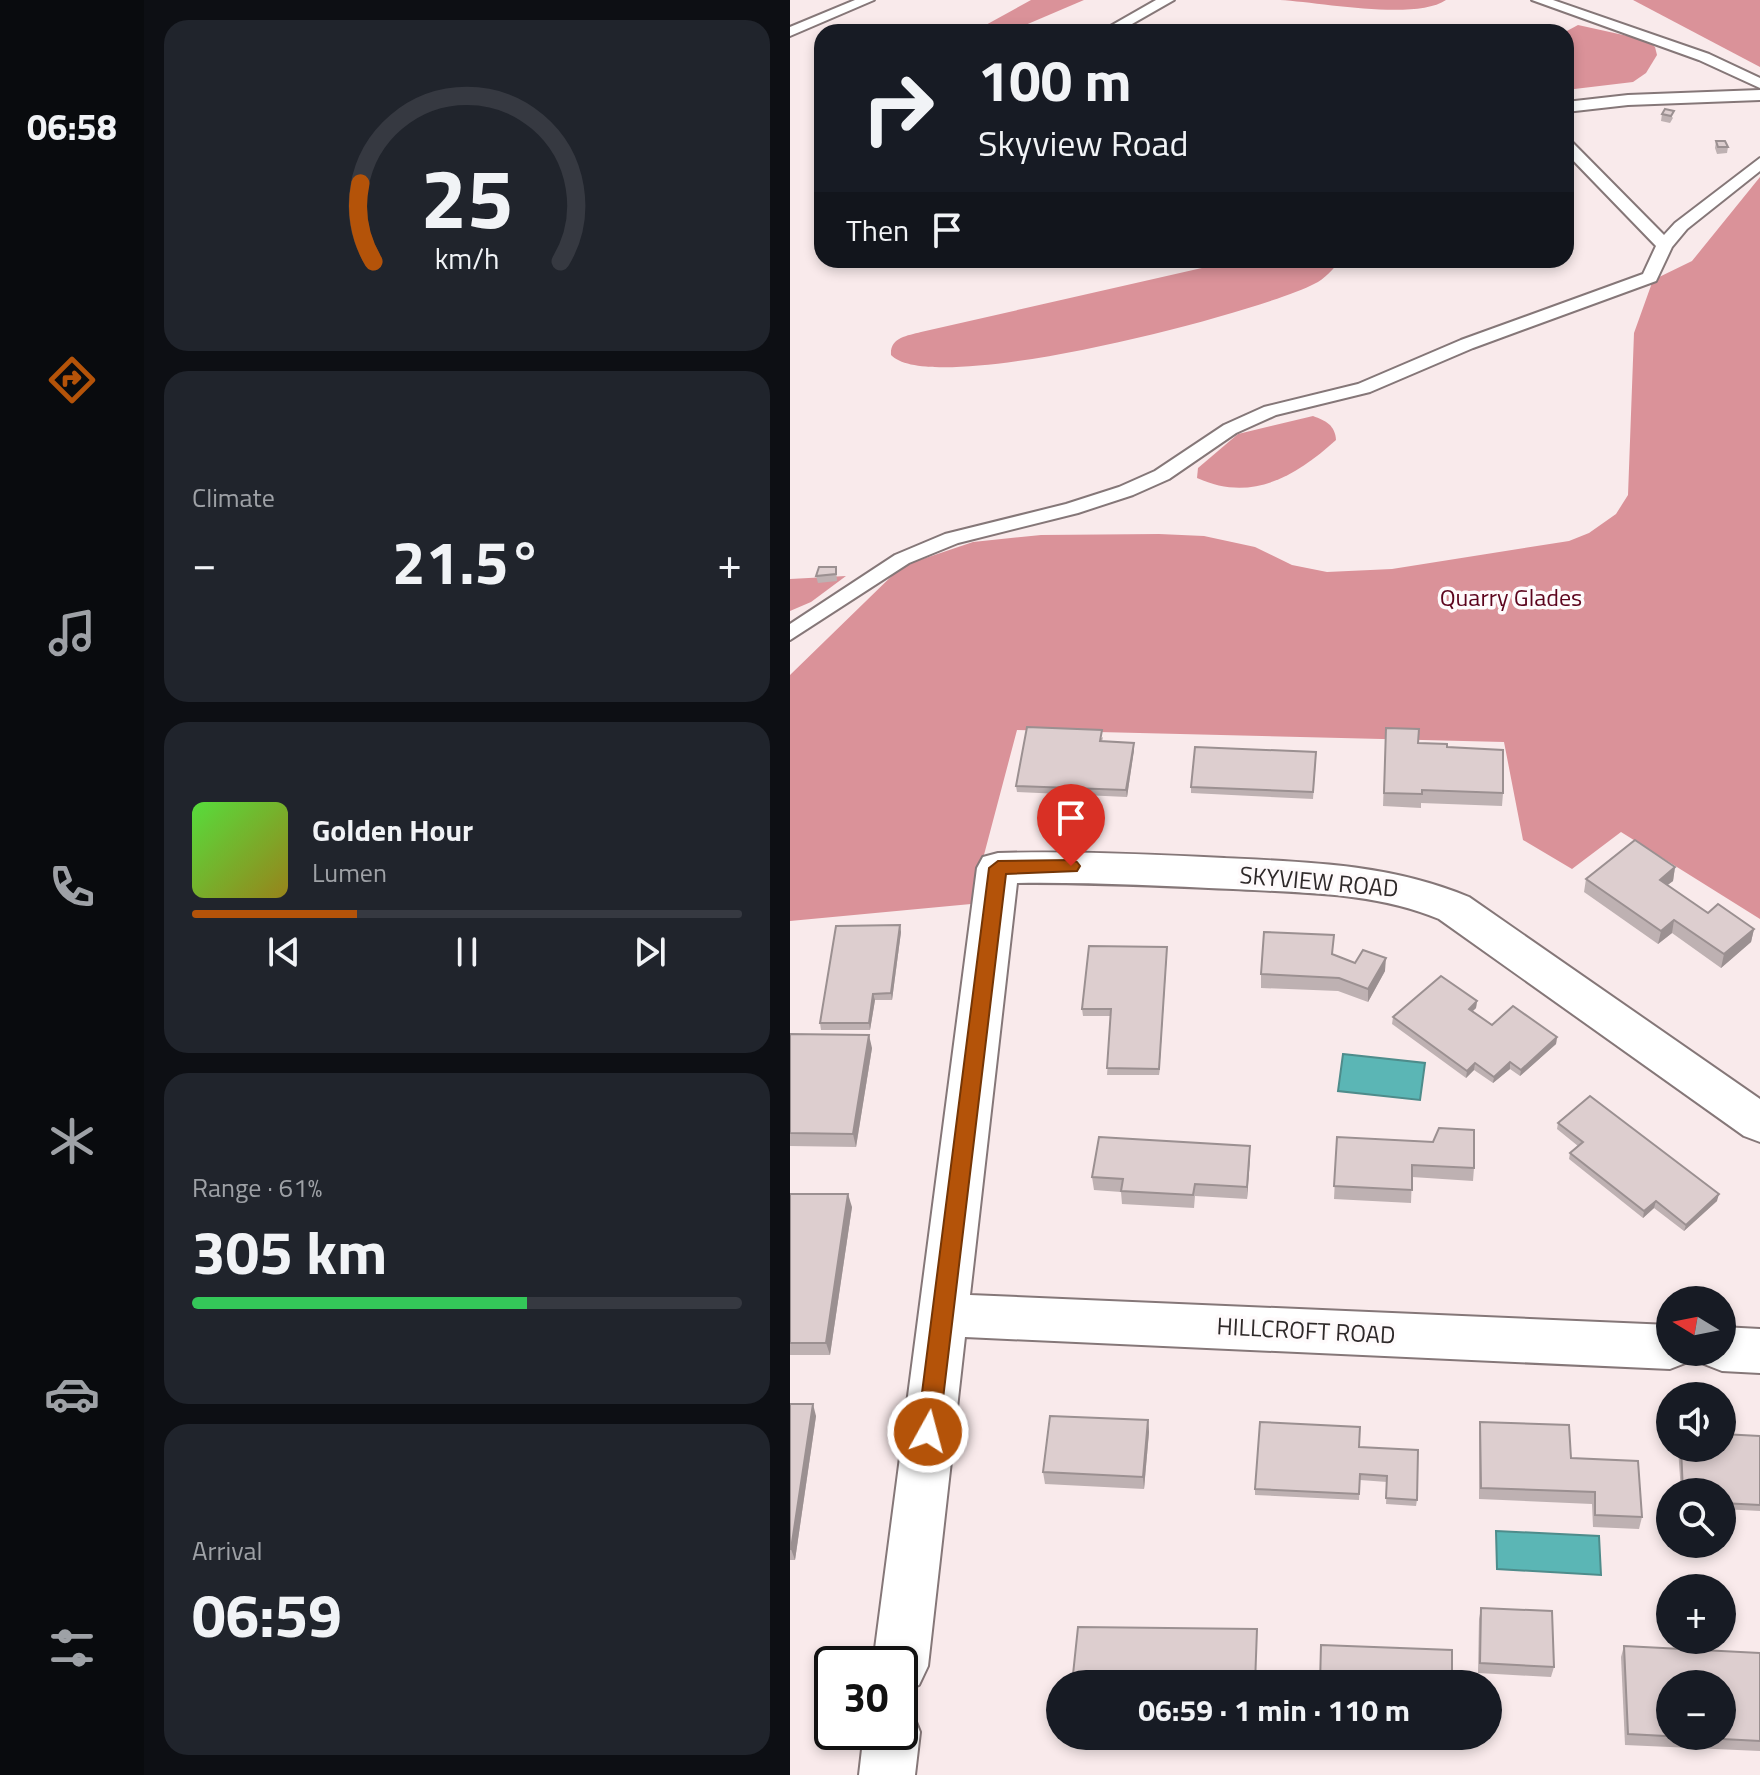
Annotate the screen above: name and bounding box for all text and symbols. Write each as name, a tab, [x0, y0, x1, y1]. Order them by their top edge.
text: 100 m	[978, 38, 1131, 123]
icon: right	[846, 56, 950, 160]
text: 06:58	[27, 99, 117, 154]
text: Skyview Road	[978, 115, 1189, 170]
text: 25	[420, 133, 514, 259]
text: Then	[846, 207, 909, 253]
icon: arrive	[925, 208, 969, 252]
text: km/h	[435, 237, 499, 280]
icon: directions	[44, 352, 100, 408]
text: Climate	[192, 478, 275, 517]
text: 21.5°	[392, 516, 542, 607]
text: −	[192, 529, 217, 596]
text: +	[717, 529, 742, 596]
park label: Quarry Glades	[1440, 579, 1582, 615]
icon: music	[44, 605, 100, 661]
pin	[1037, 784, 1105, 866]
icon: arrive	[1049, 796, 1093, 840]
text: Golden Hour	[312, 807, 473, 853]
text: Lumen	[312, 853, 387, 892]
street label: SKYVIEW ROAD	[1238, 856, 1400, 906]
icon: phone	[44, 859, 100, 915]
icon: previous	[262, 930, 306, 974]
icon: pause	[445, 930, 489, 974]
icon: next	[628, 930, 672, 974]
icon: climate	[44, 1113, 100, 1169]
text: Range · 61%	[192, 1168, 322, 1207]
text: 305 km	[192, 1206, 387, 1297]
north arrow	[1656, 1286, 1736, 1366]
map controls	[1656, 1286, 1736, 1750]
street label: HILLCROFT ROAD	[1216, 1307, 1396, 1353]
icon: car	[44, 1366, 100, 1422]
button: sound	[1656, 1382, 1736, 1462]
position arrow	[886, 1390, 970, 1474]
button: search	[1656, 1478, 1736, 1558]
text: Arrival	[192, 1531, 263, 1570]
text: 06:59	[192, 1569, 342, 1660]
button: +	[1656, 1574, 1736, 1654]
icon: filters	[44, 1620, 100, 1676]
speed limit sign: 30	[814, 1646, 918, 1750]
button: −	[1656, 1670, 1736, 1750]
text: 06:59 · 1 min · 110 m	[1138, 1687, 1410, 1733]

